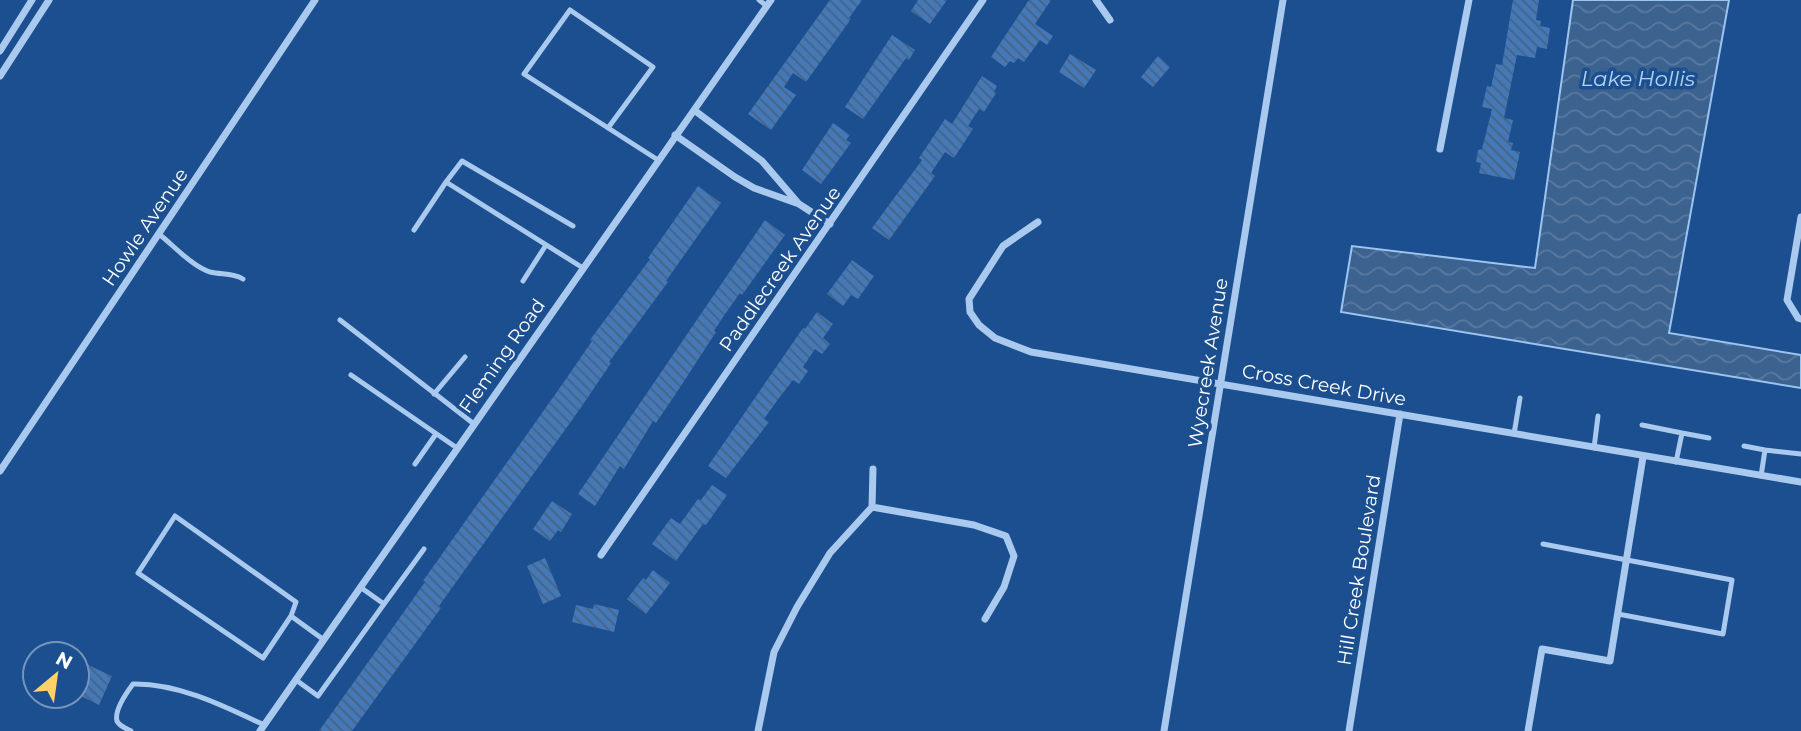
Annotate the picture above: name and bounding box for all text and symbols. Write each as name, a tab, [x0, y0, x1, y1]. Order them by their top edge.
water label: Lake Hollis	[1581, 66, 1695, 91]
street label: Howle Avenue	[97, 164, 193, 290]
street label: Paddlecreek Avenue	[714, 182, 846, 356]
street label: Wyecreek Avenue	[1183, 276, 1233, 450]
street label: Fleming Road	[454, 294, 550, 418]
street label: Cross Creek Drive	[1240, 359, 1408, 411]
street label: Hill Creek Boulevard	[1333, 473, 1385, 667]
north arrow	[21, 640, 91, 710]
text: N	[52, 647, 76, 674]

